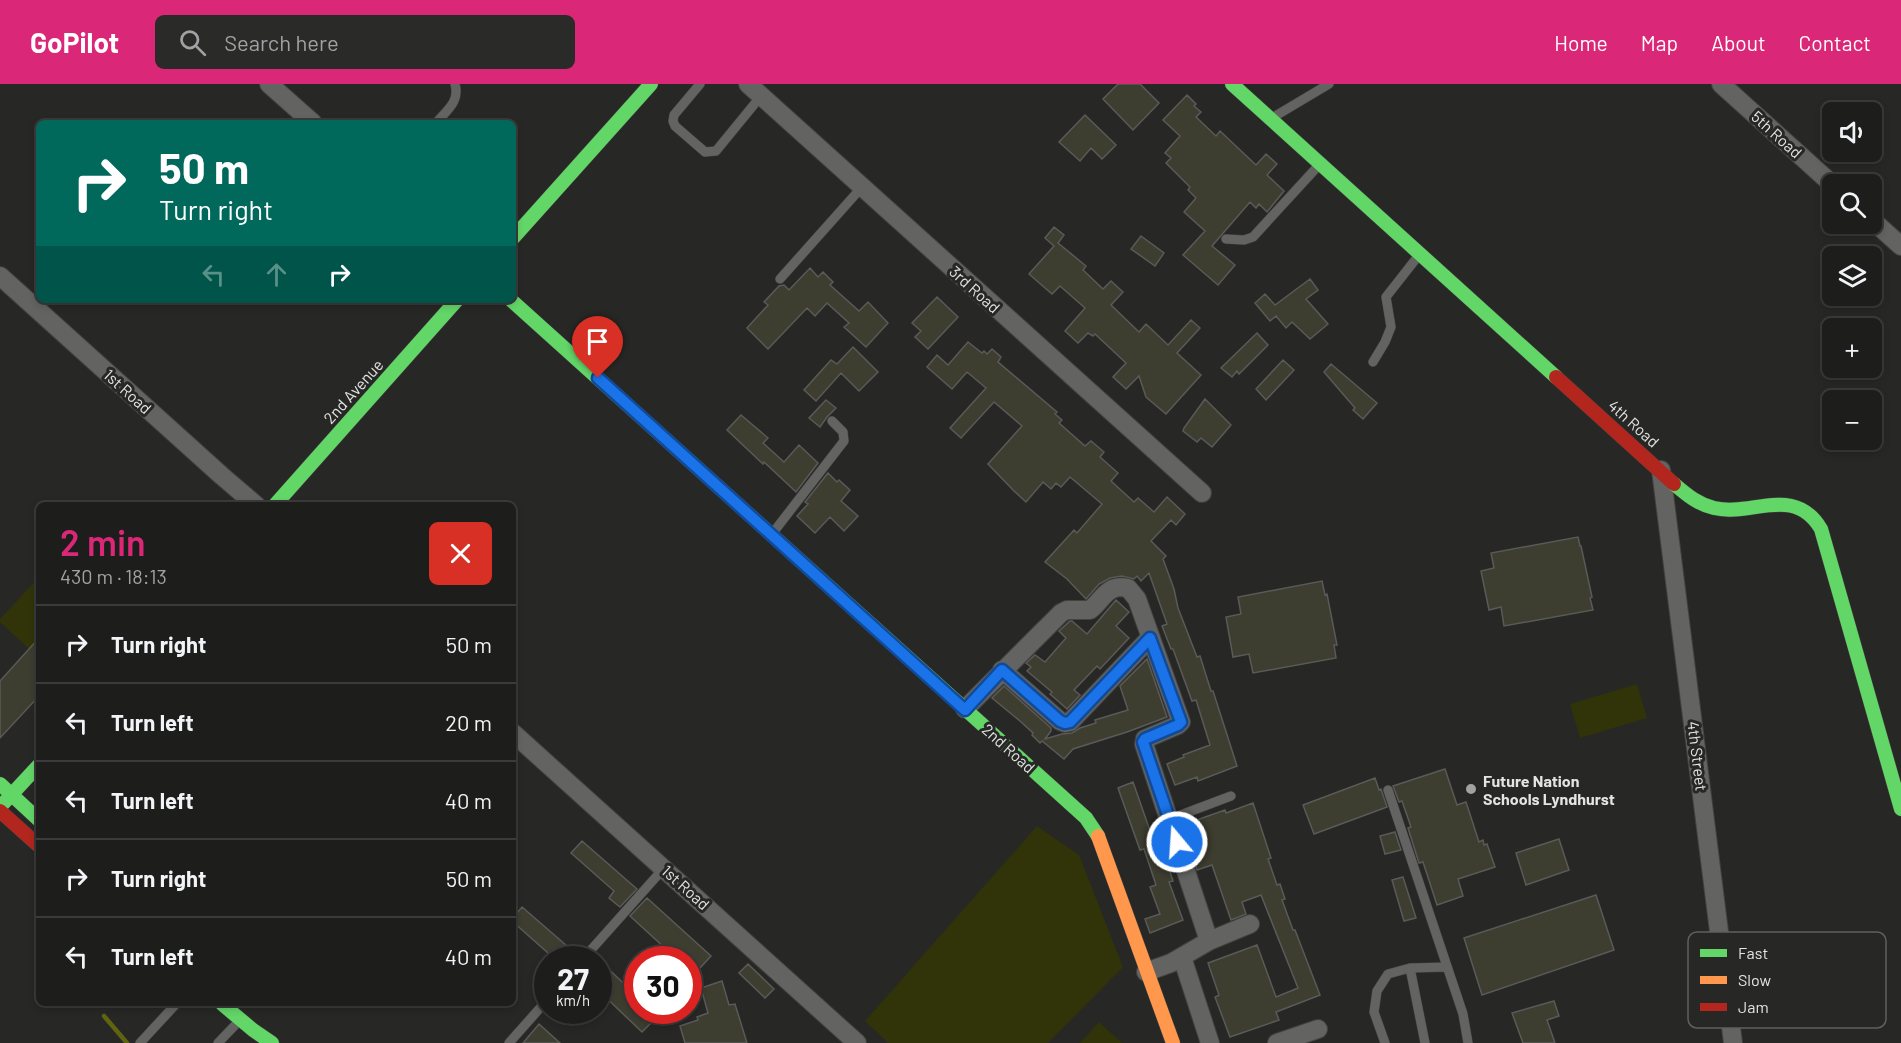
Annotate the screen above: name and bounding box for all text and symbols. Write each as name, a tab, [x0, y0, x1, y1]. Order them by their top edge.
search box	[155, 15, 575, 69]
text: GoPilot	[30, 25, 119, 59]
icon: search	[176, 26, 209, 59]
text: Search here	[224, 29, 339, 55]
text: Home	[1554, 30, 1608, 55]
text: Map	[1641, 30, 1678, 55]
text: About	[1711, 30, 1766, 55]
text: Contact	[1799, 30, 1871, 55]
map controls	[1822, 102, 1882, 450]
button: sound	[1822, 102, 1882, 162]
street label: 5th Road	[1748, 106, 1806, 162]
text: 50 m	[159, 142, 249, 192]
icon: right	[60, 144, 138, 222]
button: search	[1822, 174, 1882, 234]
text: Turn right	[159, 193, 273, 225]
button: layers	[1822, 246, 1882, 306]
icon: left	[197, 258, 230, 291]
icon: ahead	[260, 258, 293, 291]
icon: right	[323, 258, 356, 291]
street label: 3rd Road	[946, 261, 1004, 317]
pin	[572, 316, 623, 378]
button: +	[1822, 318, 1882, 378]
icon: arrive	[581, 325, 614, 358]
street label: 2nd Avenue	[319, 355, 387, 427]
street label: 1st Road	[100, 365, 156, 417]
button: −	[1822, 390, 1882, 450]
street label: 4th Road	[1605, 395, 1663, 451]
text: 2 min	[60, 520, 146, 563]
button: close	[429, 522, 492, 585]
text: 430 m · 18:13	[60, 564, 167, 588]
icon: right	[60, 628, 93, 661]
text: Turn right	[111, 631, 206, 657]
text: 50 m	[446, 631, 492, 657]
icon: left	[60, 706, 93, 739]
text: Turn left	[111, 709, 194, 735]
text: 20 m	[445, 709, 492, 735]
street label: 2nd Road	[979, 719, 1039, 777]
street label: 4th Street	[1684, 720, 1712, 792]
place label: Future Nation Schools Lyndhurst	[1483, 771, 1615, 808]
marker: Future Nation Schools Lyndhurst	[1464, 782, 1478, 796]
icon: left	[60, 784, 93, 817]
text: Turn left	[111, 787, 194, 813]
text: 40 m	[445, 787, 492, 813]
position arrow	[1145, 810, 1209, 874]
street label: 1st Road	[658, 861, 714, 913]
icon: right	[60, 862, 93, 895]
text: Turn right	[111, 865, 206, 891]
text: 50 m	[446, 865, 492, 891]
legend	[1688, 932, 1886, 1028]
icon: left	[60, 940, 93, 973]
text: Turn left	[111, 943, 194, 969]
text: 40 m	[445, 943, 492, 969]
text: Fast	[1738, 943, 1768, 962]
speed limit sign: 30	[624, 946, 702, 1024]
text: 27	[557, 960, 589, 996]
text: Slow	[1738, 970, 1771, 989]
text: km/h	[556, 991, 590, 1009]
text: Jam	[1738, 997, 1769, 1016]

